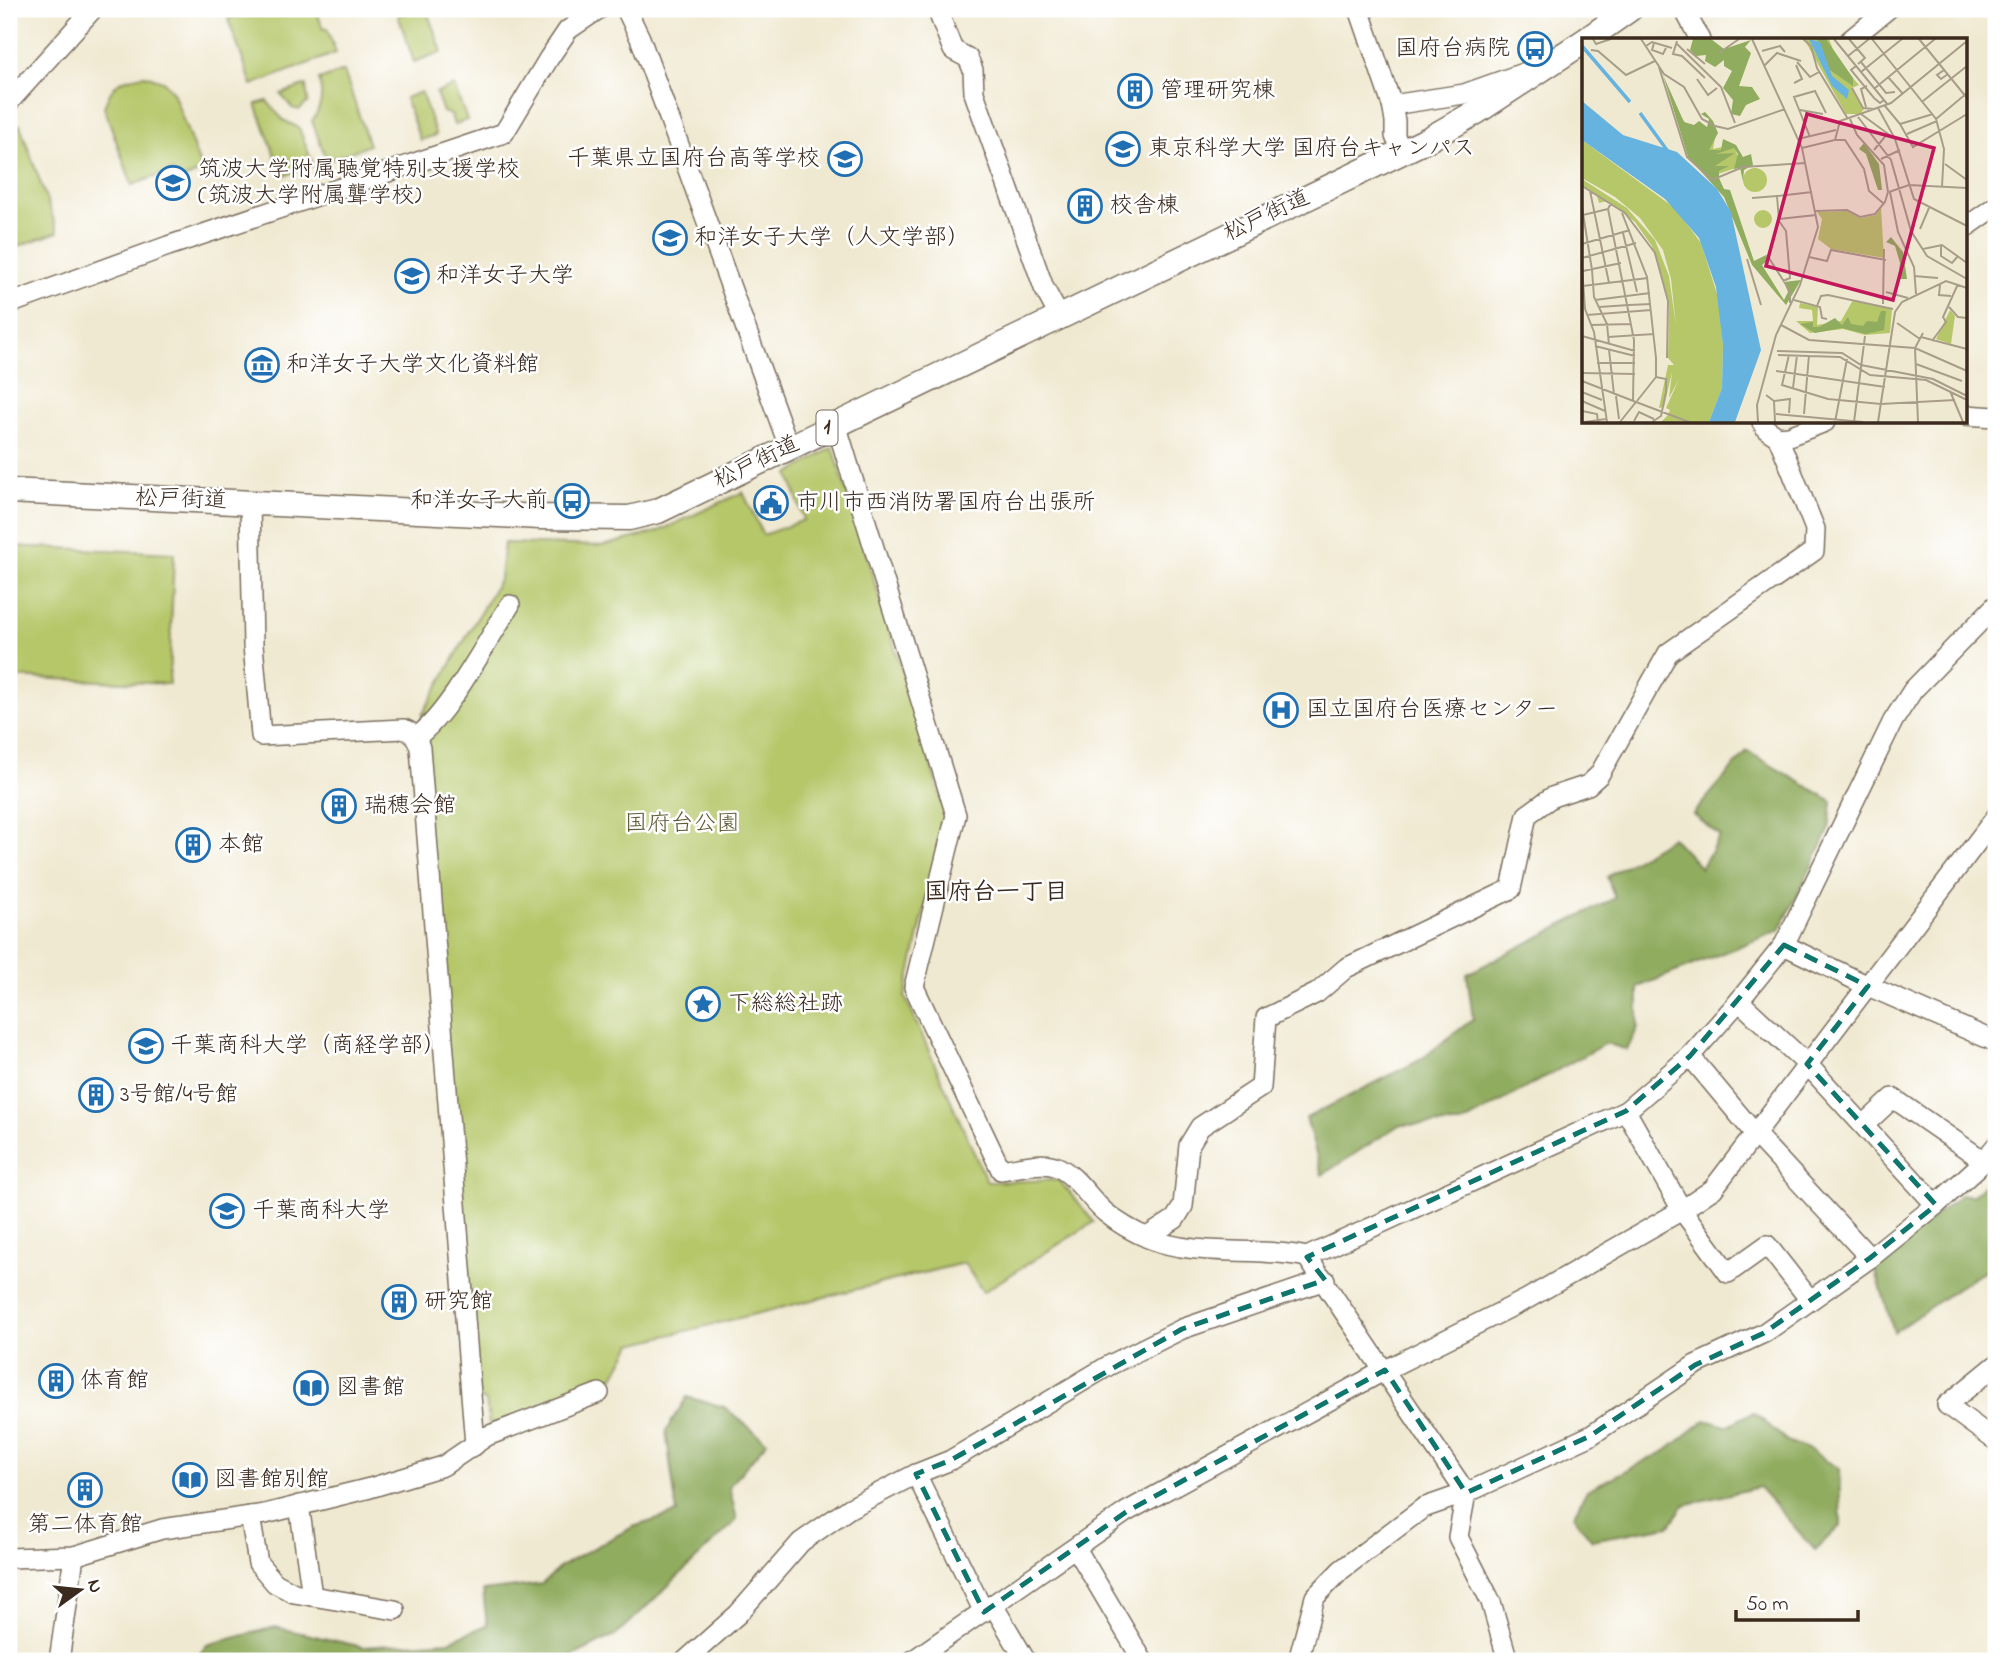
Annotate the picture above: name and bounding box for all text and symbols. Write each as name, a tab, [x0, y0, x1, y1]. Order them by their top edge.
bus stop icon: 国府台病院	[1516, 30, 1554, 68]
place label: 国府台病院	[1395, 33, 1510, 66]
inset map	[1582, 38, 1966, 424]
building icon: 管理研究棟	[1116, 72, 1154, 110]
place label: 管理研究棟	[1160, 75, 1275, 108]
school or university icon: 東京科学大学 国府台キャンパス	[1104, 130, 1142, 168]
place label: 東京科学大学 国府台キャンパス	[1148, 133, 1475, 166]
school or university icon: 千葉県立国府台高等学校	[826, 140, 864, 178]
place label: 千葉県立国府台高等学校	[567, 143, 820, 176]
place label: 筑波大学附属聴覚特別支援学校 (筑波大学附属聾学校)	[198, 154, 520, 213]
school or university icon: 筑波大学附属聴覚特別支援学校 (筑波大学附属聾学校)	[154, 164, 192, 202]
street label: 松戸街道	[1218, 182, 1316, 250]
building icon: 校舎棟	[1066, 187, 1104, 225]
place label: 校舎棟	[1110, 190, 1179, 223]
school or university icon: 和洋女子大学（人文学部）	[651, 219, 689, 257]
place label: 和洋女子大学（人文学部）	[694, 222, 970, 255]
school or university icon: 和洋女子大学	[393, 257, 431, 295]
place label: 和洋女子大学	[436, 260, 574, 293]
museum icon: 和洋女子大学文化資料館	[243, 346, 281, 384]
place label: 和洋女子大学文化資料館	[286, 349, 539, 382]
road number: 1	[816, 410, 838, 446]
street label: 松戸街道	[708, 428, 806, 498]
street label: 松戸街道	[134, 482, 228, 518]
bus stop icon: 和洋女子大前	[553, 482, 591, 520]
public building icon: 市川市西消防署国府台出張所	[752, 484, 790, 522]
place label: 和洋女子大前	[410, 485, 548, 518]
place label: 市川市西消防署国府台出張所	[796, 487, 1095, 520]
hospital icon: 国立国府台医療センター	[1262, 691, 1300, 729]
place label: 国立国府台医療センター	[1306, 694, 1558, 727]
building icon: 瑞穂会館	[320, 787, 358, 825]
place label: 瑞穂会館	[364, 790, 456, 823]
park label: 国府台公園	[625, 808, 740, 841]
building icon: 本館	[174, 826, 212, 864]
place label: 本館	[218, 829, 264, 862]
district label: 国府台一丁目	[924, 876, 1068, 911]
place icon: 下総総社跡	[684, 985, 722, 1023]
place label: 下総総社跡	[728, 988, 843, 1021]
school or university icon: 千葉商科大学（商経学部）	[127, 1027, 165, 1065]
place label: 千葉商科大学（商経学部）	[170, 1030, 446, 1063]
building icon: 3号館/4号館	[77, 1076, 115, 1114]
place label: 3号館/4号館	[120, 1079, 238, 1112]
school or university icon: 千葉商科大学	[208, 1192, 246, 1230]
place label: 千葉商科大学	[252, 1195, 390, 1228]
building icon: 研究館	[380, 1283, 418, 1321]
place label: 研究館	[424, 1286, 493, 1319]
building icon: 体育館	[37, 1362, 75, 1400]
place label: 体育館	[80, 1365, 149, 1398]
library icon: 図書館	[292, 1369, 330, 1407]
place label: 図書館	[336, 1372, 405, 1405]
library icon: 図書館別館	[171, 1461, 209, 1499]
place label: 図書館別館	[214, 1464, 329, 1497]
building icon: 第二体育館	[66, 1471, 104, 1509]
place label: 第二体育館	[28, 1509, 143, 1542]
north arrow	[46, 1554, 116, 1624]
text: N	[79, 1577, 109, 1596]
scale bar	[1736, 1579, 1858, 1623]
text: 50 m	[1746, 1590, 1789, 1620]

